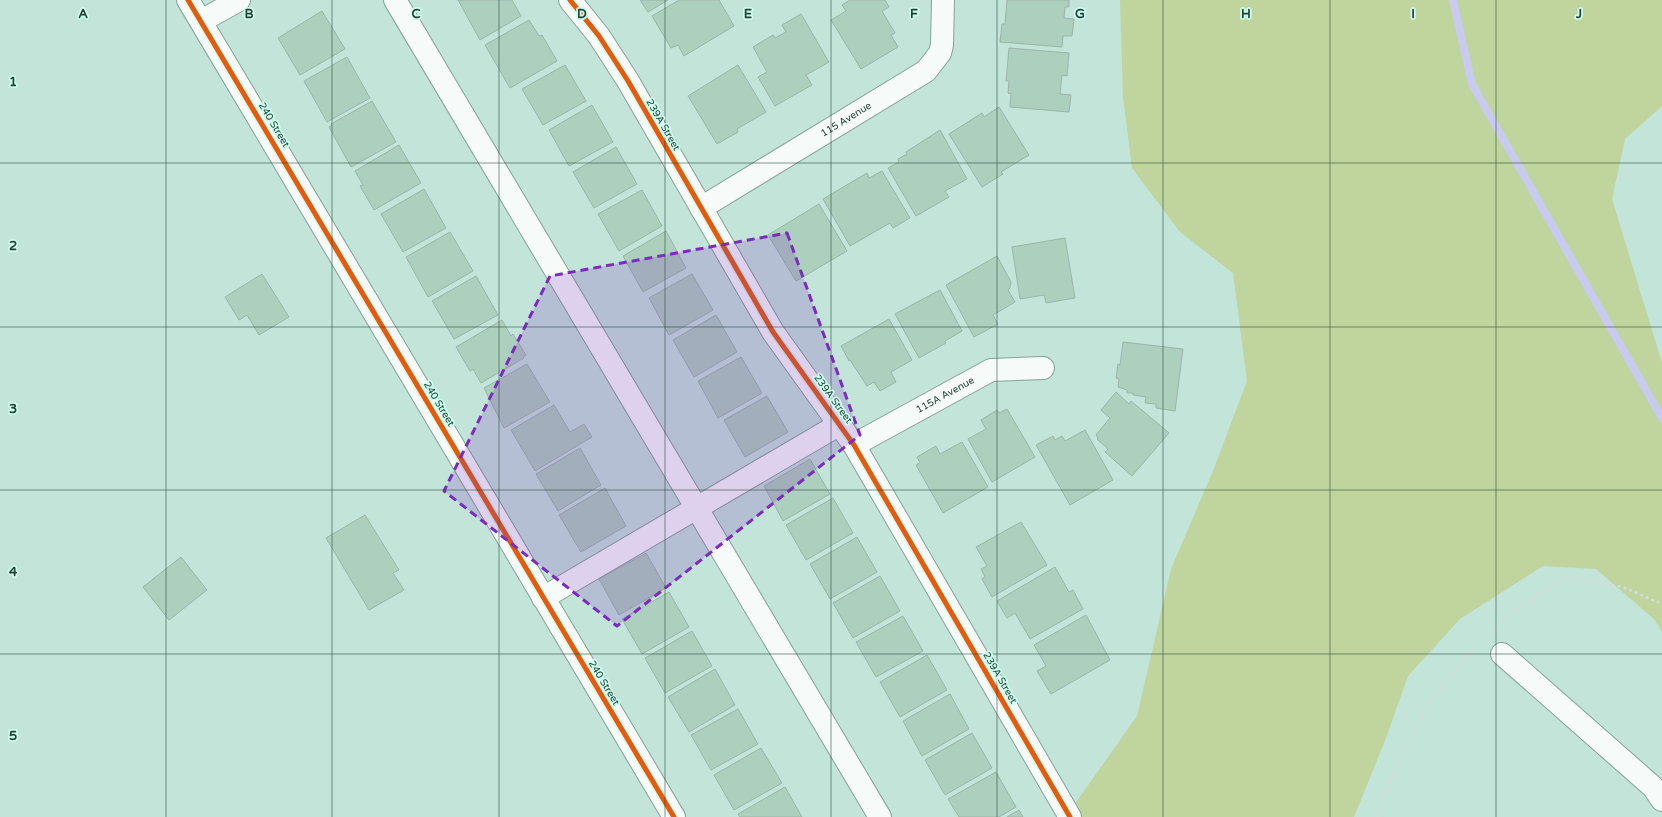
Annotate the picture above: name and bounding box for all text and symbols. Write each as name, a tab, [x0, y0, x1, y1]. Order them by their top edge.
text: A	[78, 6, 88, 22]
text: B	[244, 6, 254, 22]
text: C	[411, 6, 421, 22]
text: D	[577, 6, 587, 22]
text: E	[744, 6, 752, 22]
text: F	[910, 6, 918, 22]
text: G	[1075, 6, 1085, 22]
text: H	[1241, 6, 1251, 22]
text: I	[1411, 6, 1415, 22]
text: J	[1575, 6, 1582, 22]
text: 1	[9, 74, 17, 90]
street label: 239A Street	[643, 97, 683, 153]
street label: 115 Avenue	[819, 99, 874, 140]
street label: 240 Street	[256, 100, 292, 150]
text: 2	[9, 238, 17, 254]
street label: 239A Street	[811, 372, 855, 426]
street label: 115A Avenue	[914, 374, 977, 416]
street label: 240 Street	[421, 379, 457, 429]
text: 3	[9, 401, 17, 417]
text: 4	[9, 564, 18, 580]
street label: 239A Street	[980, 650, 1020, 706]
street label: 240 Street	[586, 658, 622, 708]
text: 5	[9, 728, 17, 744]

